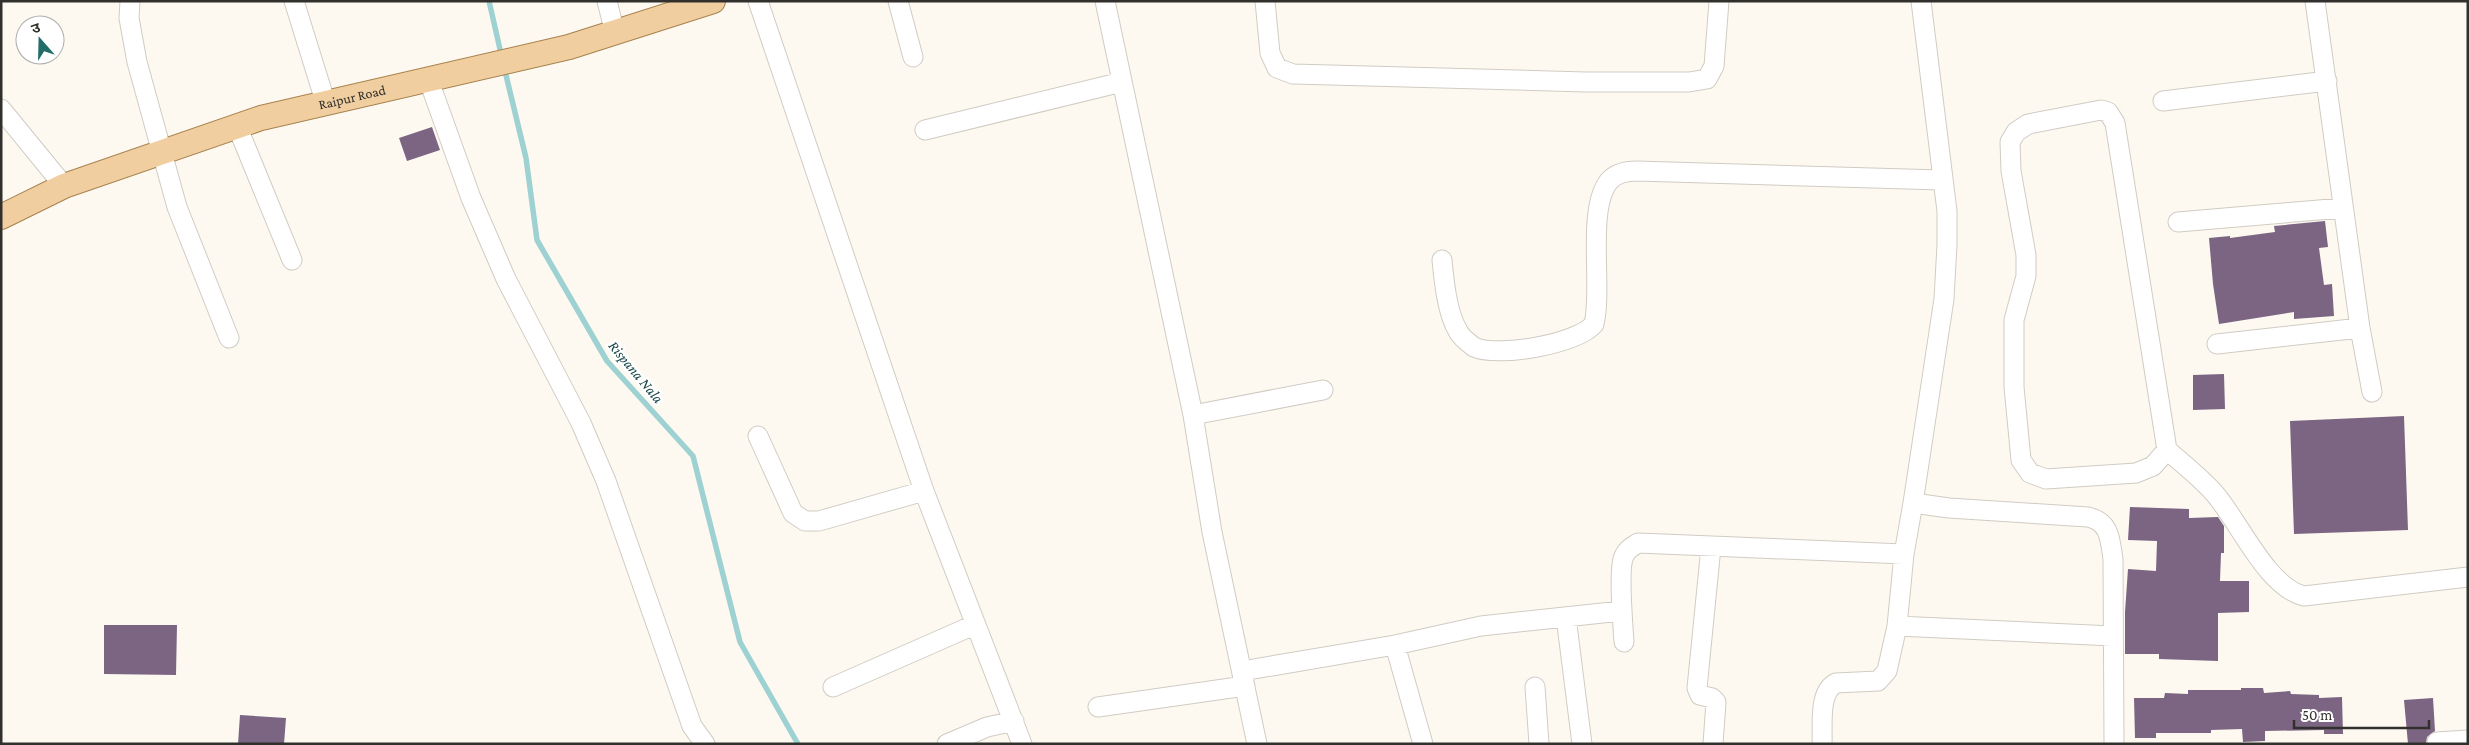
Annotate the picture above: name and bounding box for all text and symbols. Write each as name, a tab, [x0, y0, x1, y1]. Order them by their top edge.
north arrow	[15, 15, 65, 65]
text: उ	[29, 19, 43, 37]
street label: Raipur Road	[317, 81, 388, 113]
water label: Rispana Nala	[605, 338, 667, 407]
scale bar	[2294, 698, 2429, 730]
text: 50 m	[2302, 707, 2332, 723]

